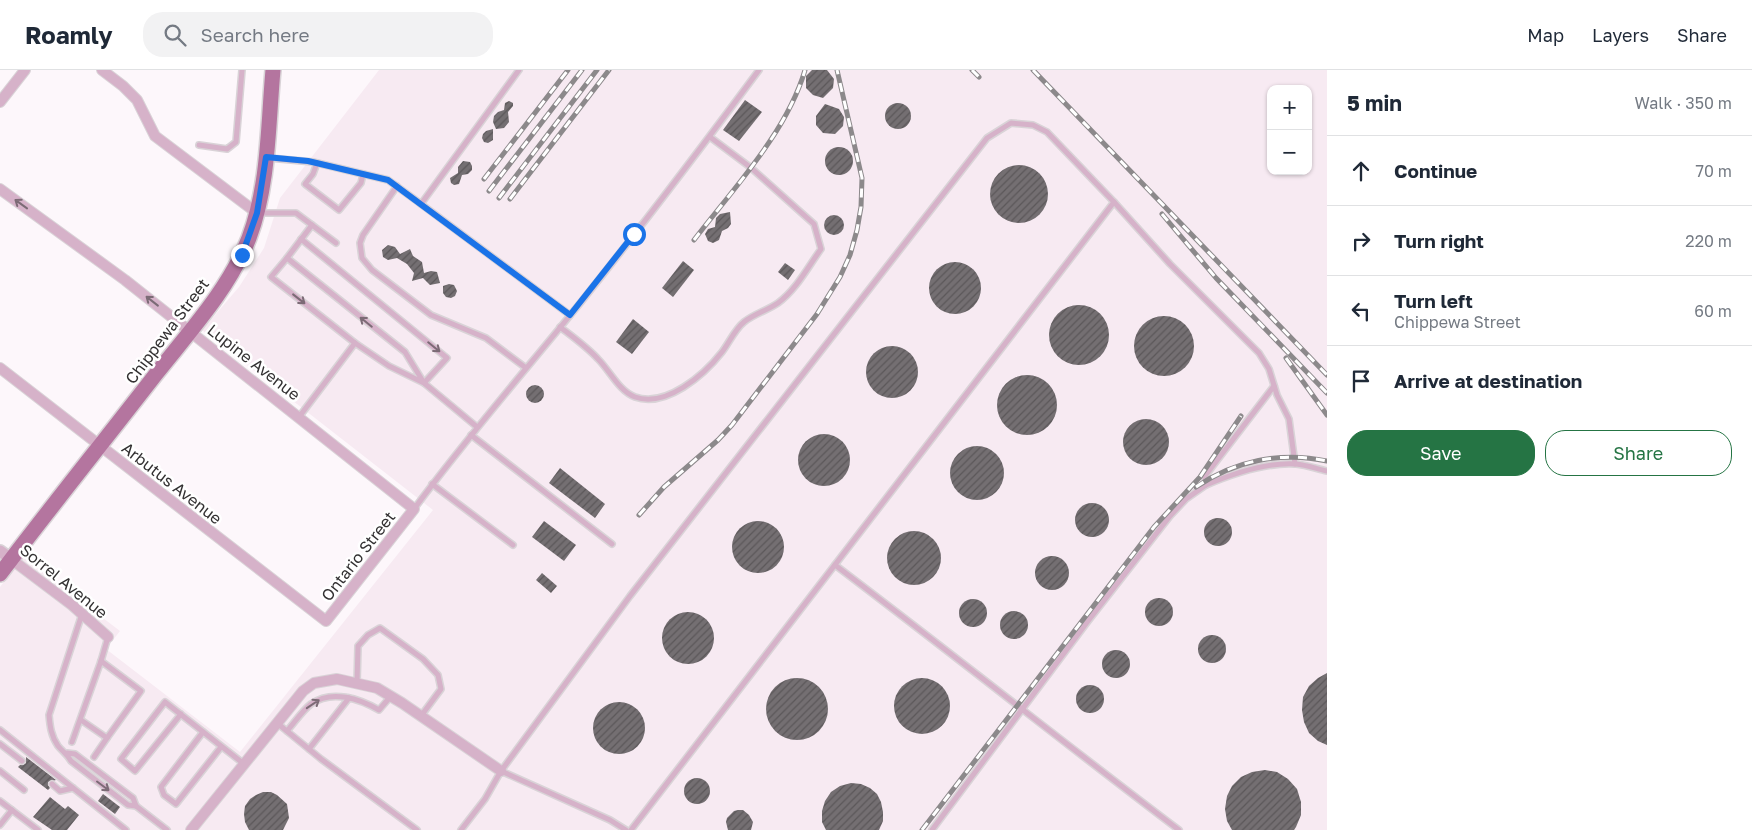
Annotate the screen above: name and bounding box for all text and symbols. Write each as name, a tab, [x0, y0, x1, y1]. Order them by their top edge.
search box	[143, 12, 493, 57]
text: Roamly	[25, 20, 113, 49]
icon: search	[161, 21, 189, 49]
text: Search here	[201, 23, 309, 46]
text: Map	[1527, 24, 1564, 46]
text: Layers	[1592, 24, 1649, 46]
text: Share	[1677, 24, 1727, 46]
map controls	[1267, 85, 1312, 175]
button: +	[1267, 85, 1312, 130]
text: 5 min	[1347, 90, 1402, 116]
text: Walk · 350 m	[1635, 93, 1732, 113]
button: −	[1267, 130, 1312, 175]
icon: ahead	[1347, 157, 1375, 185]
text: Continue	[1394, 159, 1477, 182]
text: 70 m	[1695, 161, 1732, 181]
one-way arrow	[14, 199, 28, 209]
route start	[623, 223, 646, 246]
icon: right	[1347, 227, 1375, 255]
text: Turn right	[1394, 229, 1484, 252]
text: 220 m	[1685, 231, 1732, 251]
route end	[231, 244, 254, 267]
street label: Chippewa Street	[121, 274, 213, 388]
text: Turn left	[1394, 289, 1473, 312]
one-way arrow	[292, 294, 305, 305]
one-way arrow	[145, 296, 159, 306]
icon: left	[1347, 297, 1375, 325]
text: 60 m	[1694, 301, 1732, 321]
text: Chippewa Street	[1394, 312, 1521, 332]
one-way arrow	[360, 316, 373, 327]
street label: Lupine Avenue	[204, 320, 304, 404]
one-way arrow	[427, 342, 440, 353]
icon: arrive	[1347, 367, 1375, 395]
text: Arrive at destination	[1394, 369, 1582, 392]
button: Save	[1347, 430, 1535, 476]
button: Share	[1545, 430, 1732, 476]
street label: Arbutus Avenue	[118, 438, 226, 528]
street label: Ontario Street	[317, 507, 399, 605]
street label: Sorrel Avenue	[16, 540, 112, 622]
one-way arrow	[306, 699, 320, 709]
one-way arrow	[96, 780, 109, 791]

